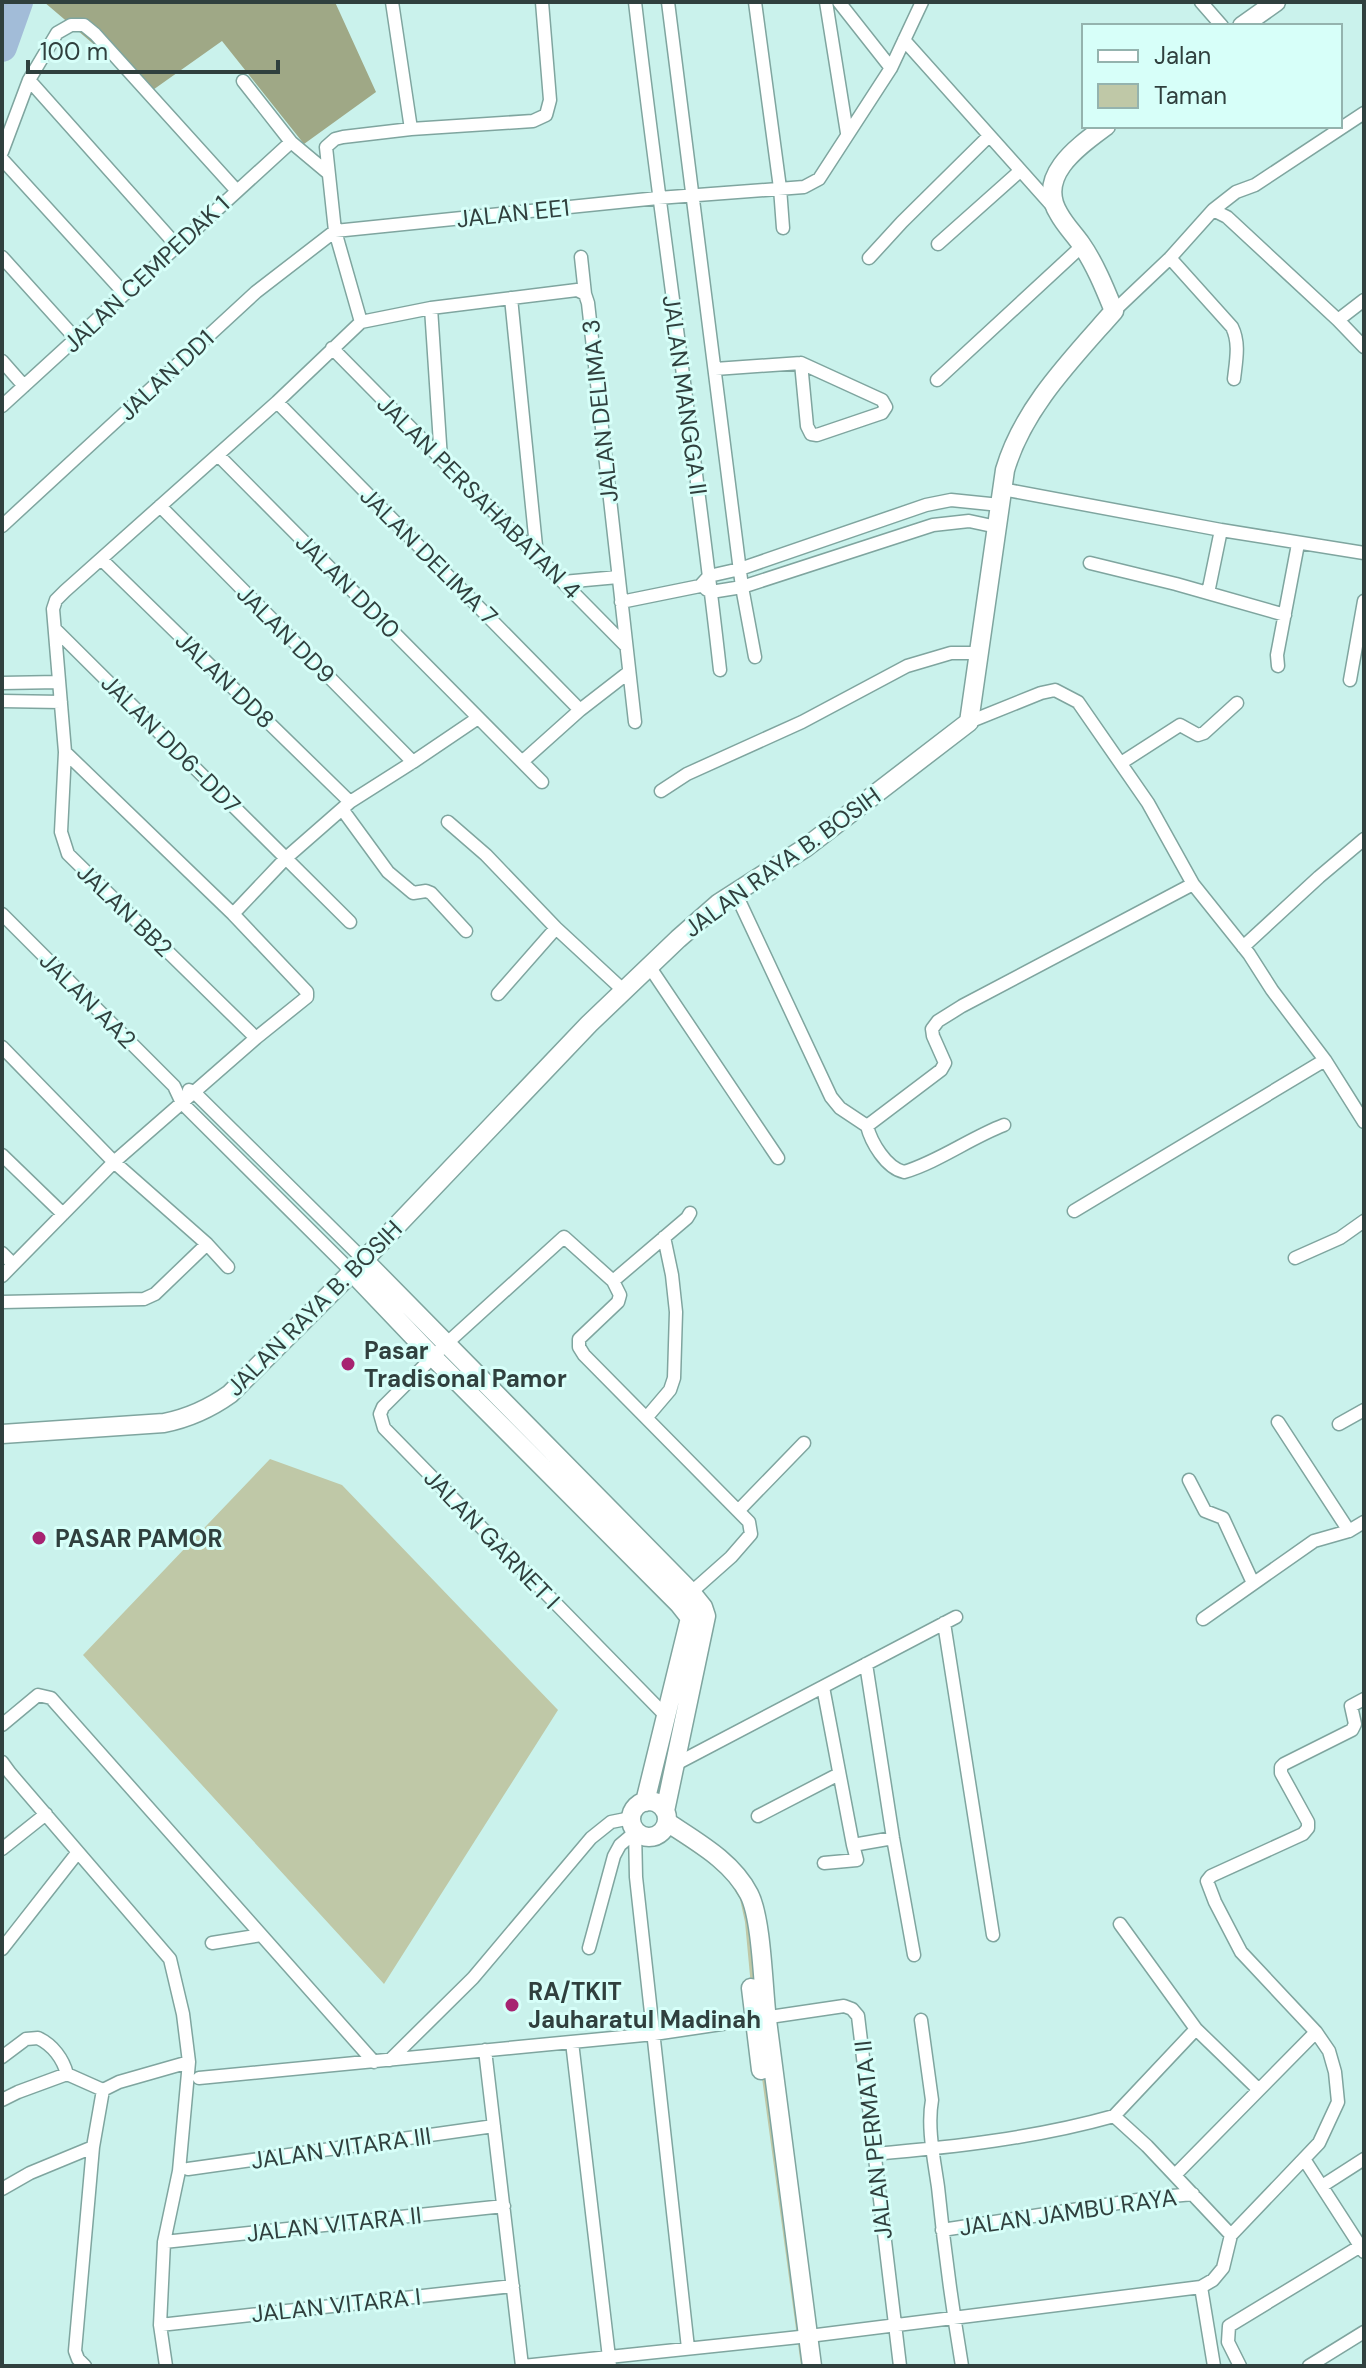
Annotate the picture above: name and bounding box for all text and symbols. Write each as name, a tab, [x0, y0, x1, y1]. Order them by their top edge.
scale bar	[28, 24, 278, 74]
legend	[1082, 24, 1342, 128]
text: 100 m	[40, 36, 108, 67]
text: Jalan	[1154, 40, 1211, 71]
text: Taman	[1154, 80, 1227, 111]
street label: JALAN CEMPEDAK 1	[56, 189, 236, 359]
street label: JALAN EE1	[455, 192, 571, 234]
street label: JALAN MANGGA II	[656, 293, 714, 497]
street label: JALAN DELIMA 3	[575, 318, 625, 504]
street label: JALAN DD1	[112, 323, 220, 427]
street label: JALAN PERSAHABATAN 4	[370, 388, 588, 606]
street label: JALAN DELIMA 7	[354, 481, 504, 631]
street label: JALAN DD10	[289, 527, 407, 645]
street label: JALAN DD9	[230, 578, 342, 690]
street label: JALAN DD8	[169, 625, 281, 735]
street label: JALAN DD6-DD7	[95, 668, 247, 820]
street label: JALAN RAYA B. BOSIH	[677, 780, 887, 944]
street label: JALAN BB2	[71, 857, 179, 963]
street label: JALAN AA2	[33, 945, 143, 1055]
street label: JALAN RAYA B. BOSIH	[220, 1214, 408, 1402]
place label: Pasar Tradisonal Pamor	[364, 1335, 567, 1394]
marker: Pasar Tradisonal Pamor	[339, 1355, 357, 1373]
street label: JALAN GARNET I	[417, 1462, 567, 1616]
place label: PASAR PAMOR	[55, 1523, 223, 1554]
marker: PASAR PAMOR	[30, 1529, 48, 1547]
place label: RA/TKIT Jauharatul Madinah	[528, 1976, 761, 2035]
marker: RA/TKIT Jauharatul Madinah	[503, 1996, 521, 2014]
street label: JALAN PERMATA II	[847, 2039, 899, 2241]
street label: JALAN VITARA III	[249, 2120, 433, 2176]
street label: JALAN JAMBU RAYA	[957, 2181, 1179, 2243]
street label: JALAN VITARA II	[245, 2199, 423, 2249]
street label: JALAN VITARA I	[250, 2281, 422, 2329]

